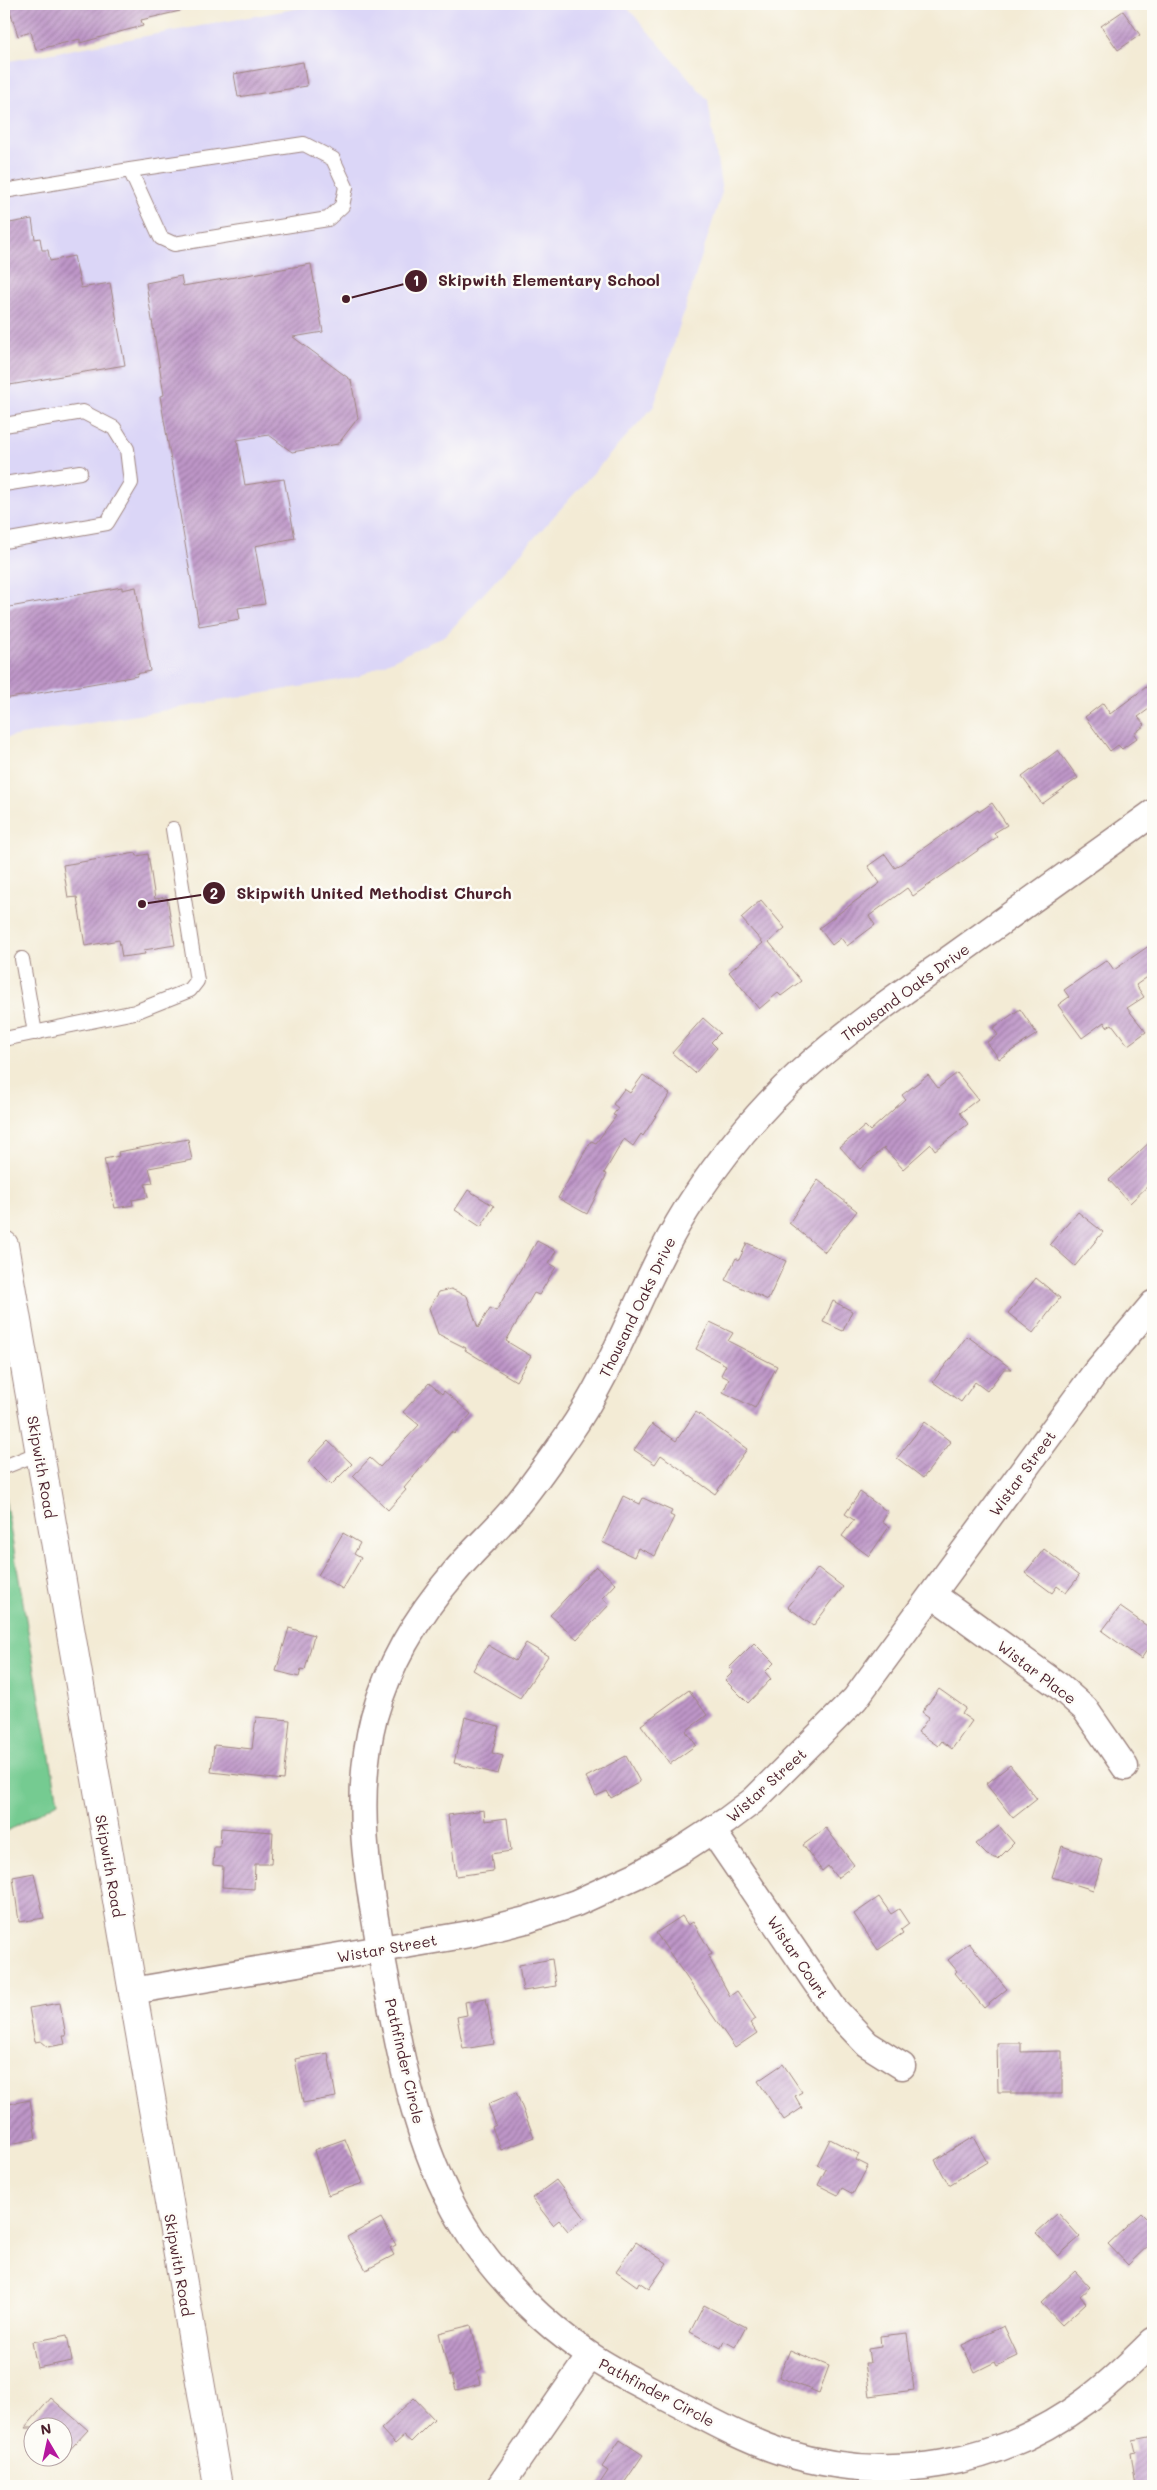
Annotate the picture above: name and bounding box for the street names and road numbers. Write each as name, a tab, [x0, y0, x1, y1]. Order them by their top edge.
street label: Thousand Oaks Drive	[837, 939, 973, 1045]
street label: Thousand Oaks Drive	[594, 1233, 680, 1381]
street label: Skipwith Road	[23, 1414, 61, 1520]
street label: Wistar Street	[984, 1426, 1060, 1520]
street label: Wistar Place	[994, 1636, 1080, 1708]
street label: Wistar Street	[722, 1744, 810, 1826]
street label: Skipwith Road	[91, 1813, 129, 1919]
street label: Wistar Court	[763, 1912, 833, 2002]
street label: Wistar Street	[335, 1929, 439, 1967]
street label: Pathfinder Circle	[381, 1996, 429, 2126]
street label: Skipwith Road	[160, 2212, 198, 2318]
street label: Pathfinder Circle	[596, 2353, 718, 2431]

